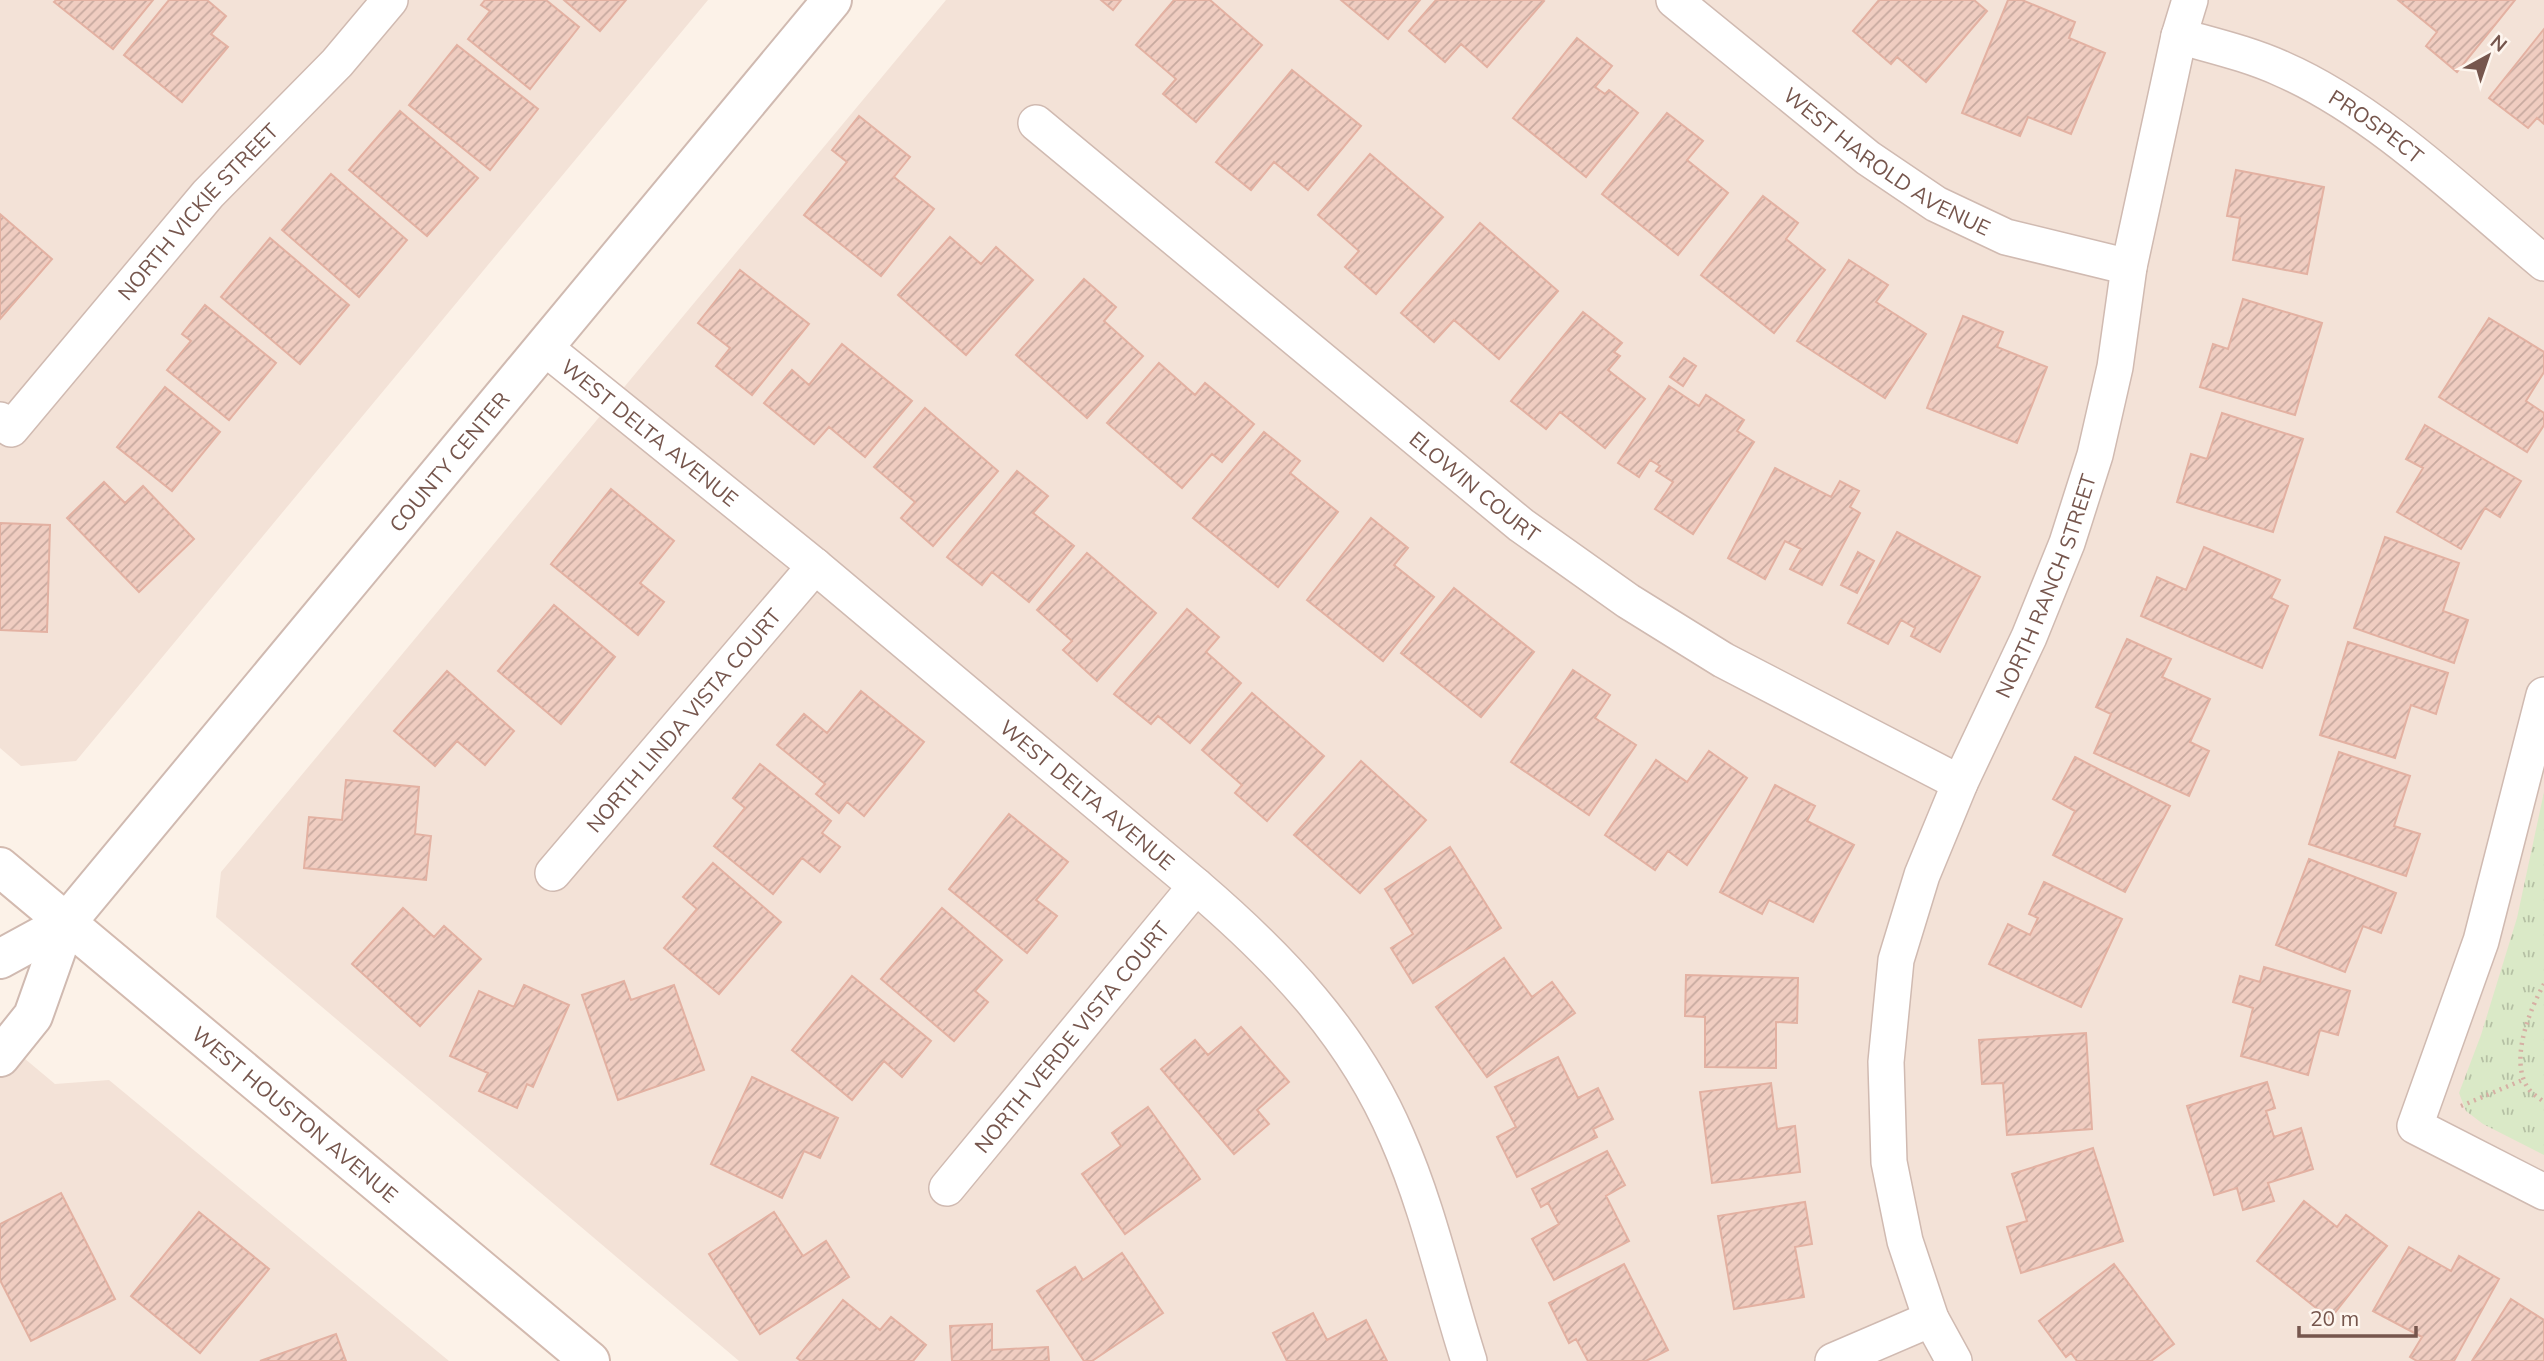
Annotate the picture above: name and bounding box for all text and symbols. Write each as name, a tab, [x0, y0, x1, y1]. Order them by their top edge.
north arrow	[2453, 21, 2523, 91]
text: N	[2486, 29, 2512, 57]
street label: WEST HAROLD AVENUE	[1778, 81, 1995, 241]
street label: PROSPECT	[2324, 84, 2429, 169]
street label: NORTH VICKIE STREET	[112, 117, 284, 305]
street label: WEST DELTA AVENUE	[556, 353, 744, 512]
street label: COUNTY CENTER	[383, 386, 515, 537]
street label: ELOWIN COURT	[1404, 425, 1546, 548]
street label: NORTH RANCH STREET	[1989, 470, 2101, 702]
street label: NORTH LINDA VISTA COURT	[581, 602, 787, 837]
street label: WEST DELTA AVENUE	[995, 714, 1180, 875]
street label: NORTH VERDE VISTA COURT	[969, 915, 1175, 1158]
street label: WEST HOUSTON AVENUE	[187, 1020, 404, 1208]
scale bar	[2299, 1294, 2416, 1338]
text: 20 m	[2310, 1305, 2359, 1331]

